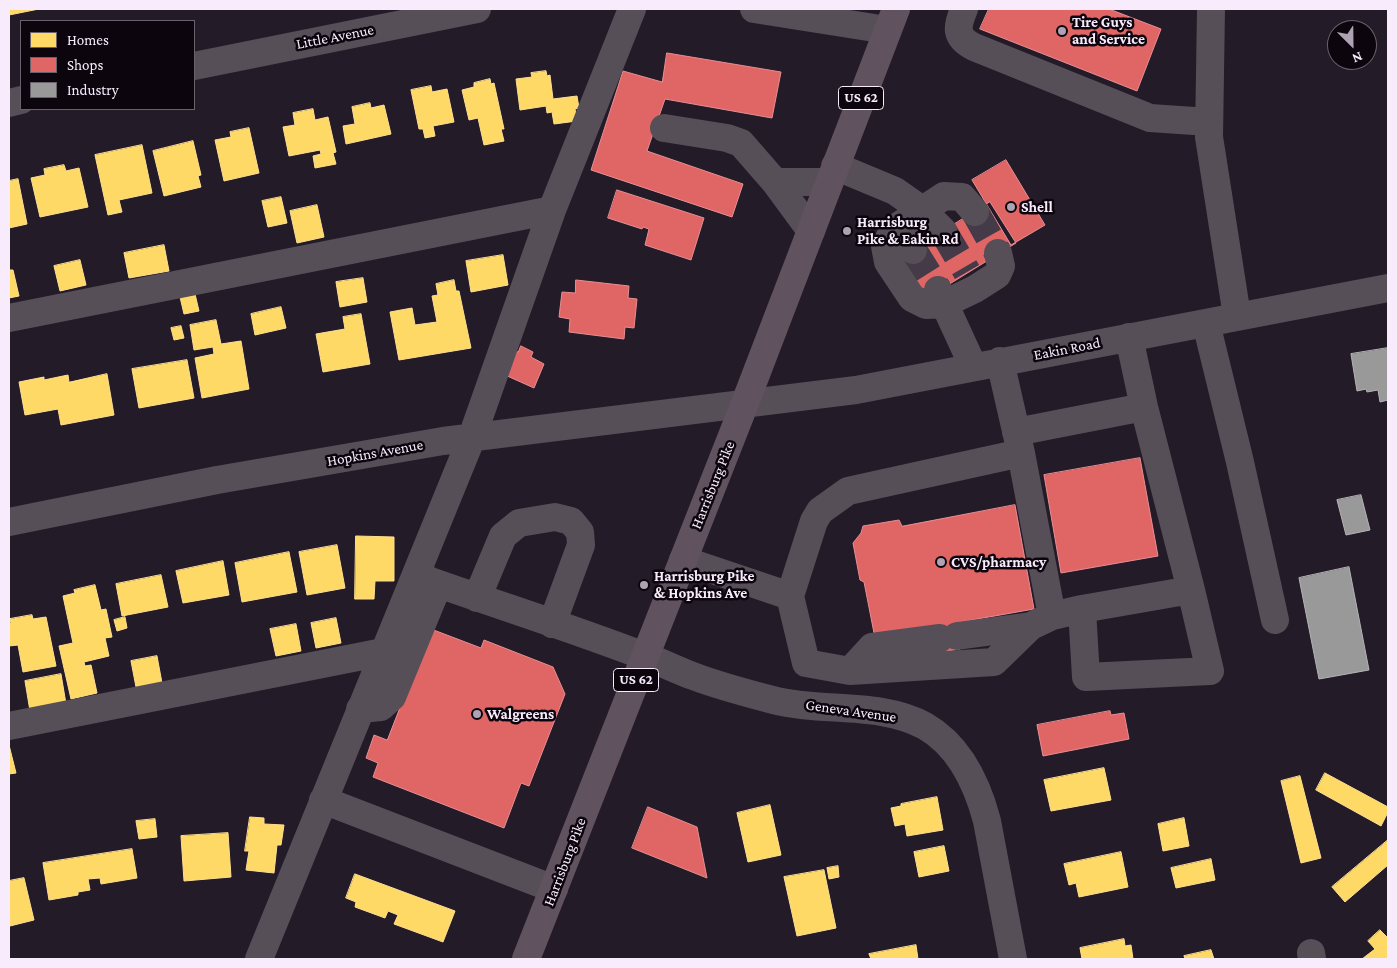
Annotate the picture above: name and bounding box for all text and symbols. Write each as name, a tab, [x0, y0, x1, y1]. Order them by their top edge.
place label: Tire Guys and Service	[1072, 13, 1145, 48]
legend	[20, 20, 195, 110]
north arrow	[1327, 20, 1377, 70]
street label: Little Avenue	[295, 21, 375, 53]
marker: Tire Guys and Service	[1056, 25, 1068, 37]
text: Homes	[67, 32, 109, 48]
text: N	[1350, 49, 1365, 67]
text: Shops	[67, 57, 103, 73]
text: Industry	[67, 82, 119, 98]
road number: US 62	[838, 86, 884, 110]
place label: Shell	[1021, 198, 1053, 216]
marker: Shell	[1005, 201, 1017, 213]
place label: Harrisburg Pike & Eakin Rd	[857, 213, 959, 248]
marker: Harrisburg Pike & Eakin Rd	[841, 225, 853, 237]
street label: Eakin Road	[1032, 334, 1102, 364]
street label: Hopkins Avenue	[326, 436, 424, 470]
street label: Harrisburg Pike	[687, 438, 739, 532]
place label: CVS/pharmacy	[951, 553, 1046, 571]
marker: CVS/pharmacy	[935, 556, 947, 568]
place label: Harrisburg Pike & Hopkins Ave	[654, 567, 754, 602]
marker: Harrisburg Pike & Hopkins Ave	[638, 579, 650, 591]
road number: US 62	[614, 668, 658, 692]
street label: Geneva Avenue	[804, 696, 898, 726]
place label: Walgreens	[487, 705, 554, 723]
marker: Walgreens	[471, 708, 483, 720]
street label: Harrisburg Pike	[540, 815, 590, 909]

